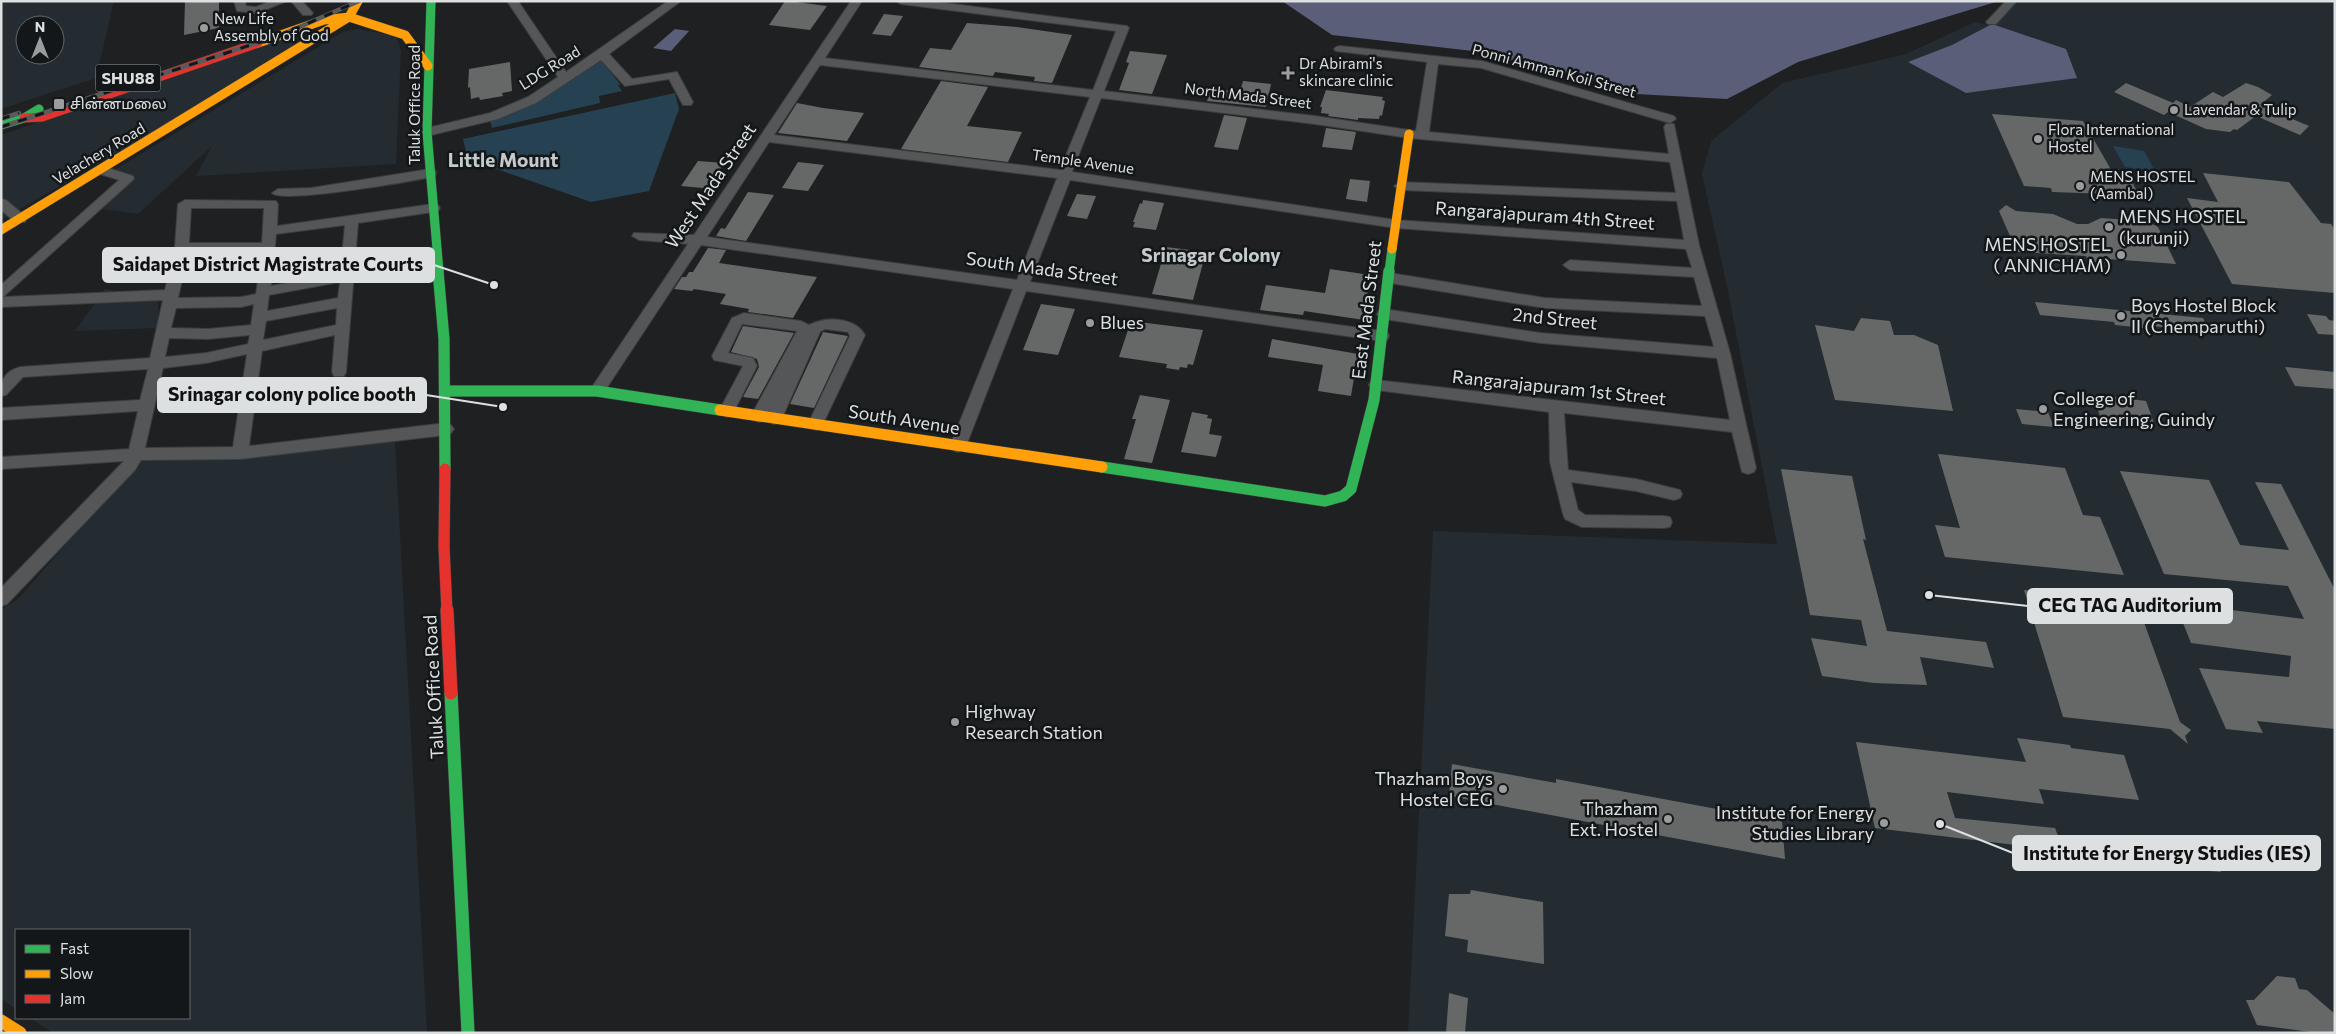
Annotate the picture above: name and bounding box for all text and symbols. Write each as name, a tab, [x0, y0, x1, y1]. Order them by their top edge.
place label: New Life Assembly of God	[214, 9, 329, 44]
north arrow	[15, 15, 65, 65]
text: N	[35, 18, 45, 35]
marker: New Life Assembly of God	[198, 22, 210, 34]
street label: Ponni Amman Koil Street	[1470, 39, 1638, 101]
street label: LDG Road	[516, 41, 583, 93]
street label: Taluk Office Road	[405, 45, 423, 165]
place label: Dr Abirami's skincare clinic	[1299, 54, 1393, 89]
road number: SHU88	[96, 64, 160, 92]
marker: Dr Abirami's skincare clinic	[1281, 66, 1295, 80]
street label: North Mada Street	[1184, 78, 1313, 112]
place label: சின்னமலை	[70, 94, 167, 112]
marker: சின்னமலை	[52, 97, 66, 111]
place label: Lavendar & Tulip	[2184, 100, 2297, 118]
marker: Lavendar & Tulip	[2168, 104, 2180, 116]
street label: Velachery Road	[49, 119, 148, 188]
street label: West Mada Street	[660, 119, 760, 252]
place label: Flora International Hostel	[2048, 120, 2174, 155]
marker: Flora International Hostel	[2032, 133, 2044, 145]
street label: Temple Avenue	[1031, 145, 1135, 177]
district label: Little Mount	[448, 148, 558, 171]
place label: MENS HOSTEL (Aambal)	[2090, 167, 2196, 202]
marker: MENS HOSTEL (Aambal)	[2074, 180, 2086, 192]
street label: Rangarajapuram 4th Street	[1434, 196, 1656, 234]
place label: MENS HOSTEL (kurunji)	[2119, 205, 2246, 248]
marker: MENS HOSTEL (kurunji)	[2103, 221, 2115, 233]
place label: MENS HOSTEL ( ANNICHAM)	[1984, 233, 2111, 276]
street label: East Mada Street	[1347, 239, 1385, 381]
district label: Srinagar Colony	[1141, 243, 1281, 266]
street label: South Mada Street	[965, 246, 1119, 290]
callout: Saidapet District Magistrate Courts	[103, 248, 434, 282]
marker: MENS HOSTEL ( ANNICHAM)	[2115, 249, 2127, 261]
text: Saidapet District Magistrate Courts	[113, 252, 423, 275]
place label: Boys Hostel Block II (Chemparuthi)	[2131, 294, 2277, 337]
street label: 2nd Street	[1512, 303, 1599, 333]
marker: Boys Hostel Block II (Chemparuthi)	[2115, 310, 2127, 322]
place label: Blues	[1100, 311, 1144, 333]
marker: Blues	[1084, 317, 1096, 329]
street label: Rangarajapuram 1st Street	[1451, 365, 1667, 409]
callout: Srinagar colony police booth	[158, 378, 426, 412]
text: Srinagar colony police booth	[168, 382, 416, 405]
place label: College of Engineering, Guindy	[2053, 387, 2215, 430]
street label: South Avenue	[847, 399, 961, 439]
marker: College of Engineering, Guindy	[2037, 403, 2049, 415]
callout: CEG TAG Auditorium	[2028, 589, 2232, 623]
text: CEG TAG Auditorium	[2038, 593, 2222, 616]
street label: Taluk Office Road	[418, 614, 448, 760]
place label: Highway Research Station	[965, 700, 1103, 743]
marker: Highway Research Station	[949, 716, 961, 728]
place label: Thazham Boys Hostel CEG	[1374, 767, 1493, 810]
marker: Thazham Boys Hostel CEG	[1497, 783, 1509, 795]
place label: Thazham Ext. Hostel	[1569, 797, 1658, 840]
place label: Institute for Energy Studies Library	[1716, 801, 1874, 844]
marker: Thazham Ext. Hostel	[1662, 813, 1674, 825]
marker: Institute for Energy Studies Library	[1878, 817, 1890, 829]
callout: Institute for Energy Studies (IES)	[2013, 836, 2320, 870]
text: Institute for Energy Studies (IES)	[2023, 841, 2311, 864]
legend	[15, 929, 190, 1019]
text: Fast	[60, 939, 89, 957]
text: Slow	[60, 964, 93, 982]
text: Jam	[60, 989, 85, 1007]

